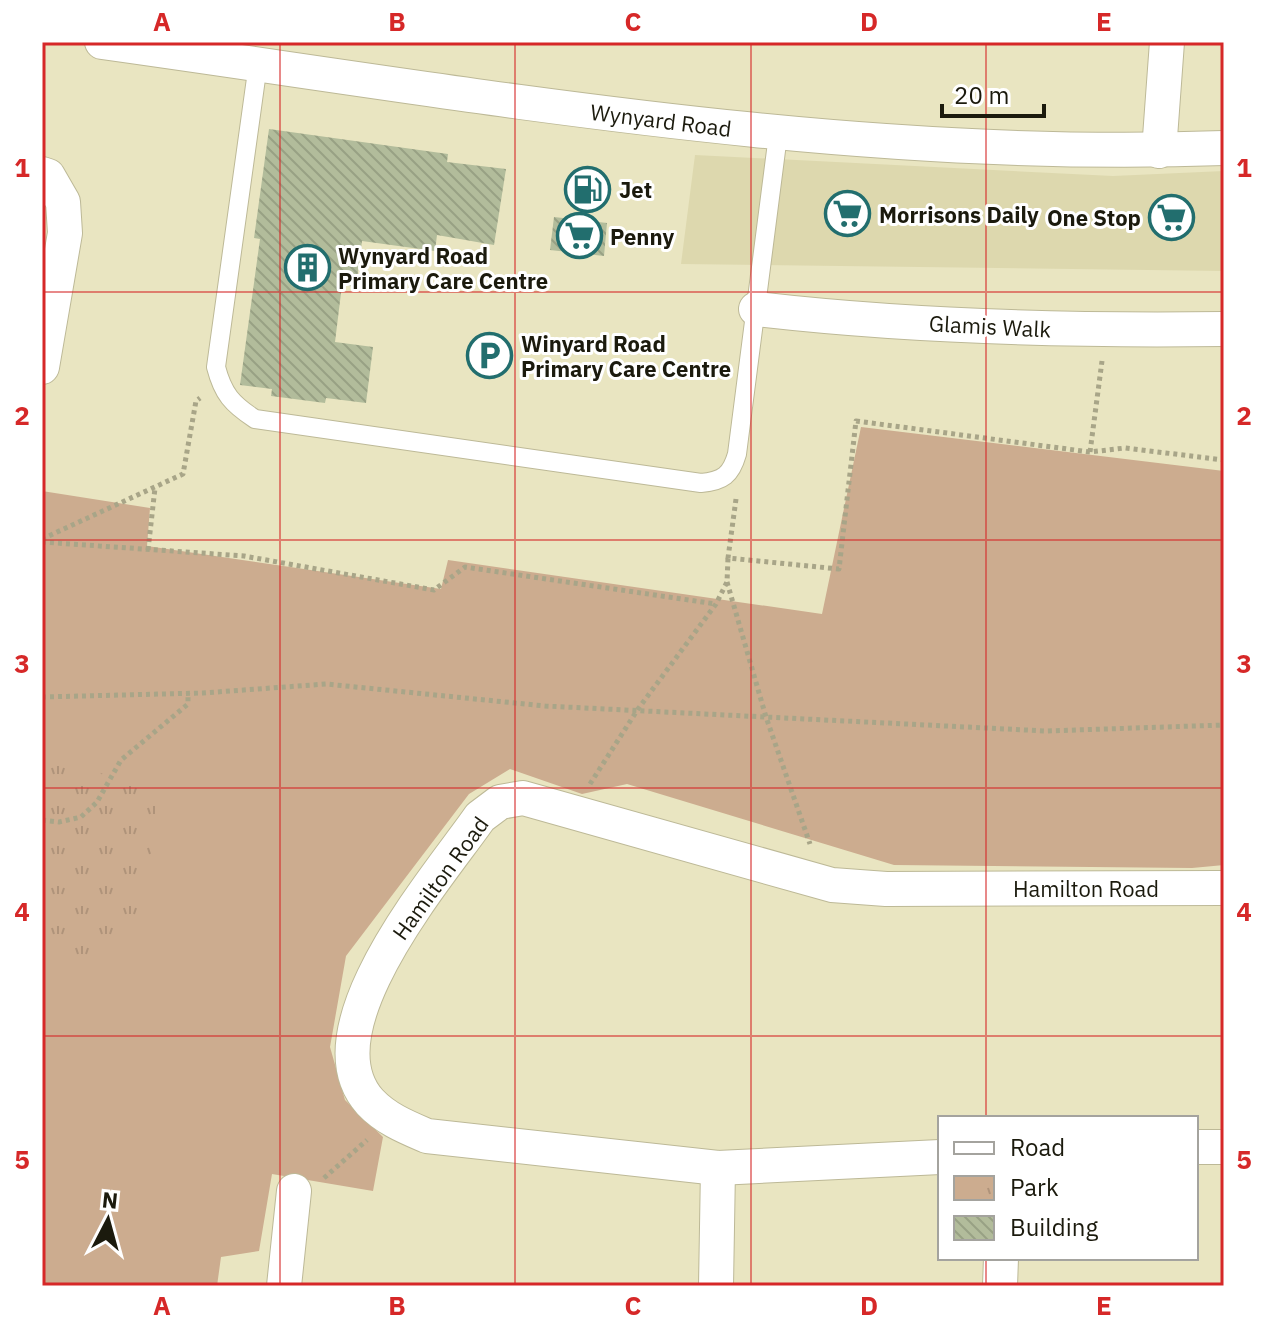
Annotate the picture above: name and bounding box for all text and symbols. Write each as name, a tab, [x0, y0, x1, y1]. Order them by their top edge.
text: A	[153, 4, 171, 38]
text: B	[388, 4, 406, 38]
text: C	[625, 4, 642, 38]
text: D	[860, 4, 878, 38]
text: E	[1096, 4, 1112, 38]
scale bar	[942, 68, 1044, 118]
text: 20 m	[954, 79, 1009, 111]
street label: Wynyard Road	[589, 97, 733, 143]
text: 1	[14, 150, 30, 184]
text: 1	[1236, 150, 1252, 184]
fuel station icon: Jet	[564, 165, 612, 213]
place label: Jet	[619, 175, 652, 204]
supermarket icon: Morrisons Daily	[824, 190, 872, 238]
supermarket icon: One Stop	[1148, 193, 1196, 241]
place label: Morrisons Daily	[879, 200, 1039, 229]
place label: One Stop	[1047, 203, 1141, 232]
supermarket icon: Penny	[555, 212, 603, 260]
place label: Penny	[610, 222, 674, 251]
place label: Wynyard Road Primary Care Centre	[338, 241, 548, 295]
building icon: Wynyard Road Primary Care Centre	[283, 244, 331, 292]
street label: Glamis Walk	[928, 308, 1052, 344]
place label: Winyard Road Primary Care Centre	[521, 329, 731, 383]
parking icon: Winyard Road Primary Care Centre	[466, 332, 514, 380]
text: 2	[14, 398, 30, 432]
text: 2	[1236, 398, 1252, 432]
text: 3	[14, 646, 30, 680]
text: 3	[1236, 646, 1252, 680]
street label: Hamilton Road	[385, 810, 495, 946]
street label: Hamilton Road	[1013, 874, 1159, 903]
text: 4	[14, 894, 30, 928]
text: 4	[1236, 894, 1252, 928]
legend	[938, 1116, 1198, 1260]
text: Road	[1010, 1131, 1065, 1163]
text: 5	[14, 1142, 30, 1176]
text: 5	[1236, 1142, 1252, 1176]
text: Park	[1010, 1171, 1059, 1203]
north arrow	[68, 1180, 148, 1260]
text: N	[101, 1184, 120, 1215]
text: Building	[1010, 1211, 1098, 1243]
text: A	[153, 1288, 171, 1322]
text: B	[388, 1288, 406, 1322]
text: C	[625, 1288, 642, 1322]
text: D	[860, 1288, 878, 1322]
text: E	[1096, 1288, 1112, 1322]

